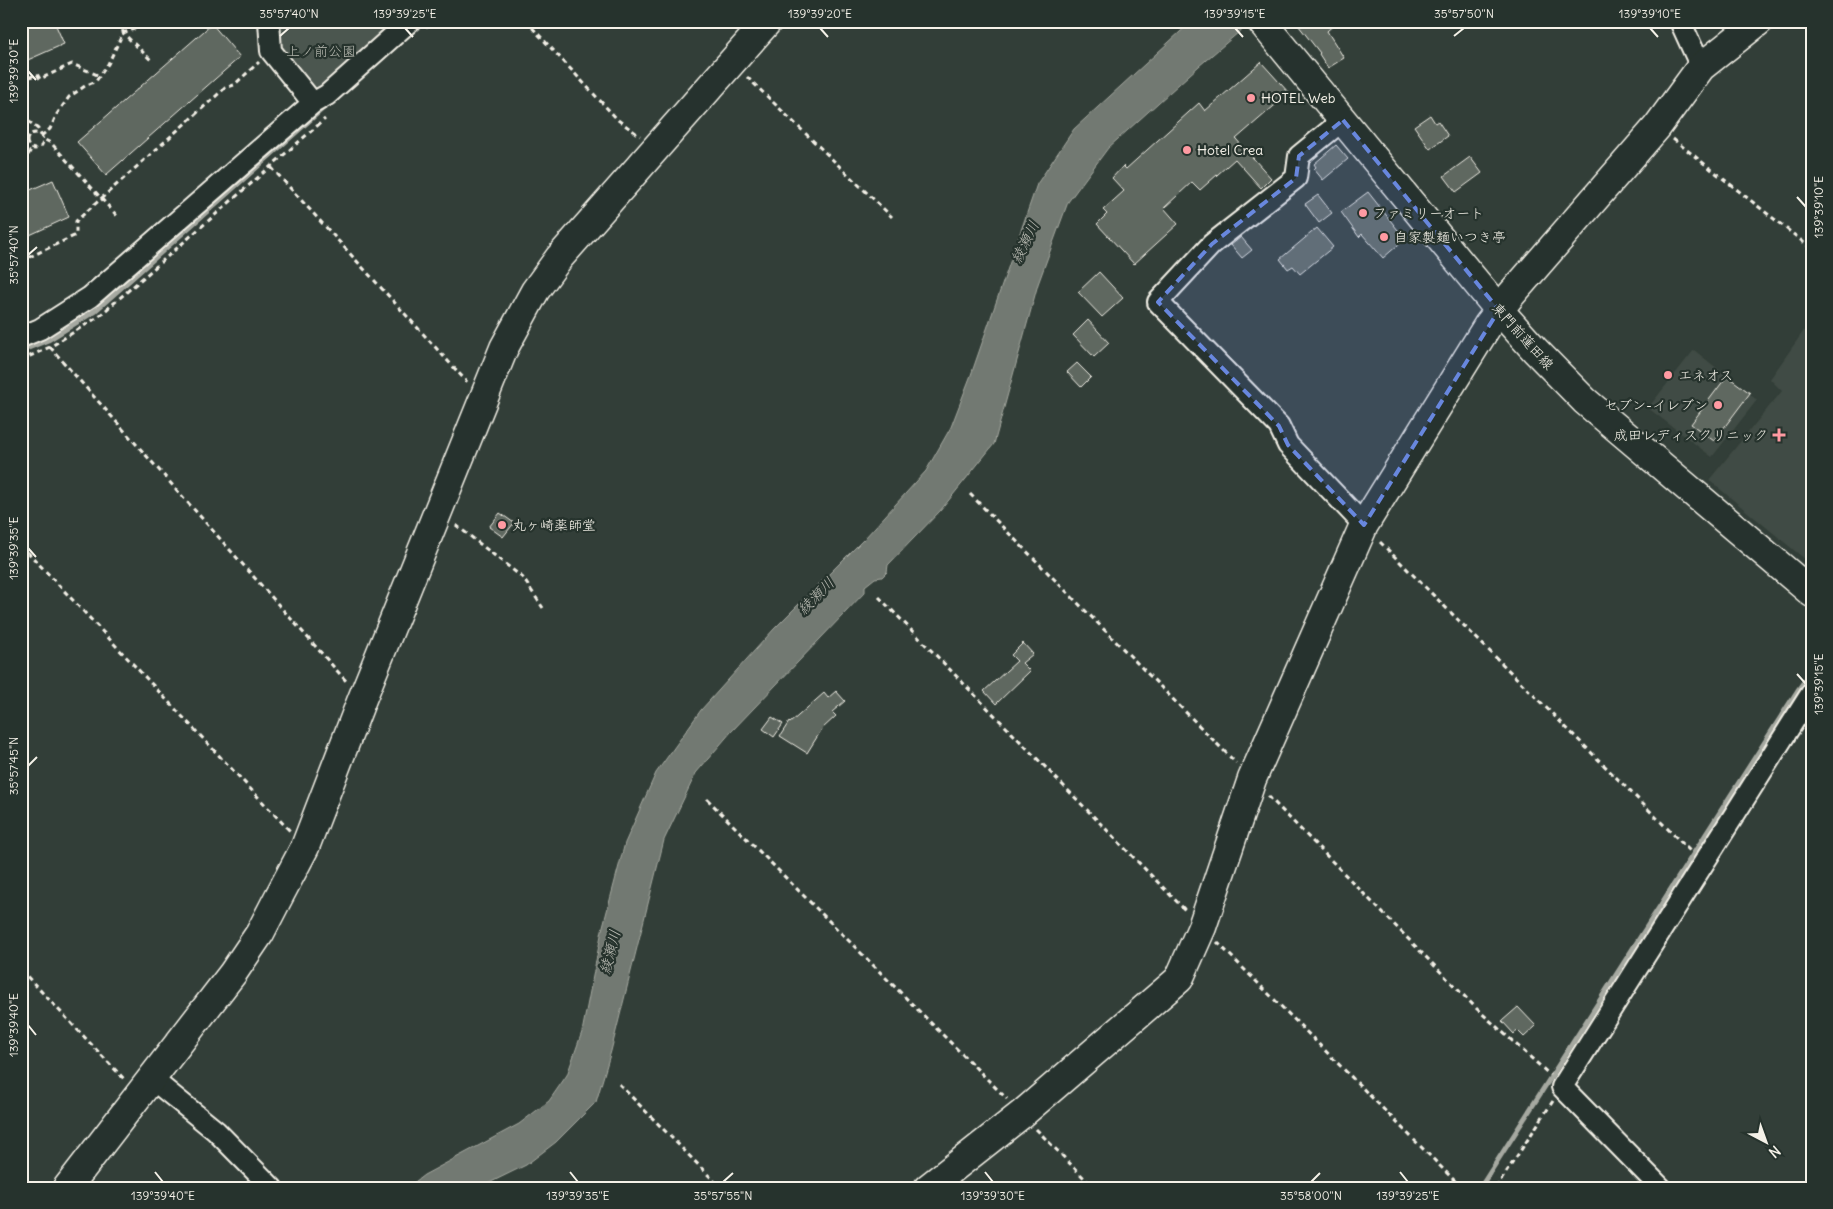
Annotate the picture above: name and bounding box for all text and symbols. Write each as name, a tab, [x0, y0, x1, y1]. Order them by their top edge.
text: 35°57'40"N	[259, 6, 319, 21]
text: 139°39'25"E	[373, 6, 437, 21]
text: 139°39'20"E	[788, 6, 852, 21]
text: 139°39'15"E	[1204, 6, 1266, 21]
text: 35°57'50"N	[1434, 6, 1494, 21]
text: 139°39'10"E	[1619, 6, 1681, 21]
text: 139°39'30"E	[6, 39, 21, 103]
park label: 上ノ前公園	[286, 42, 356, 60]
place label: HOTEL Web	[1261, 89, 1336, 107]
marker: HOTEL Web	[1245, 92, 1257, 104]
place label: Hotel Crea	[1197, 141, 1263, 159]
marker: Hotel Crea	[1181, 144, 1193, 156]
text: 139°39'10"E	[1811, 176, 1826, 238]
place label: ファミリーオート	[1373, 204, 1484, 222]
marker: ファミリーオート	[1357, 207, 1369, 219]
water label: 綾瀬川	[1006, 217, 1043, 266]
text: 35°57'40"N	[6, 225, 21, 285]
place label: 自家製麺いつき亭	[1394, 228, 1506, 246]
marker: 自家製麺いつき亭	[1378, 231, 1390, 243]
street label: 東門前蓮田線	[1488, 299, 1558, 373]
place label: エネオス	[1678, 366, 1733, 384]
marker: エネオス	[1662, 369, 1674, 381]
place label: セブン-イレブン	[1604, 396, 1708, 414]
marker: セブン-イレブン	[1712, 399, 1724, 411]
place label: 成田レディスクリニック	[1614, 426, 1768, 444]
marker: 成田レディスクリニック	[1772, 428, 1786, 442]
text: 139°39'35"E	[6, 516, 21, 580]
place label: 丸ヶ崎薬師堂	[512, 516, 596, 534]
marker: 丸ヶ崎薬師堂	[496, 519, 508, 531]
water label: 綾瀬川	[793, 573, 838, 618]
text: 139°39'15"E	[1811, 653, 1826, 715]
text: 35°57'45"N	[6, 737, 21, 795]
water label: 綾瀬川	[595, 928, 624, 976]
text: 139°39'40"E	[6, 993, 21, 1057]
north arrow	[1740, 1116, 1790, 1166]
text: N	[1765, 1142, 1784, 1162]
text: 139°39'40"E	[131, 1188, 195, 1203]
text: 139°39'35"E	[546, 1188, 610, 1203]
text: 35°57'55"N	[694, 1188, 752, 1203]
text: 139°39'30"E	[961, 1188, 1025, 1203]
text: 35°58'00"N	[1280, 1188, 1342, 1203]
text: 139°39'25"E	[1376, 1188, 1440, 1203]

